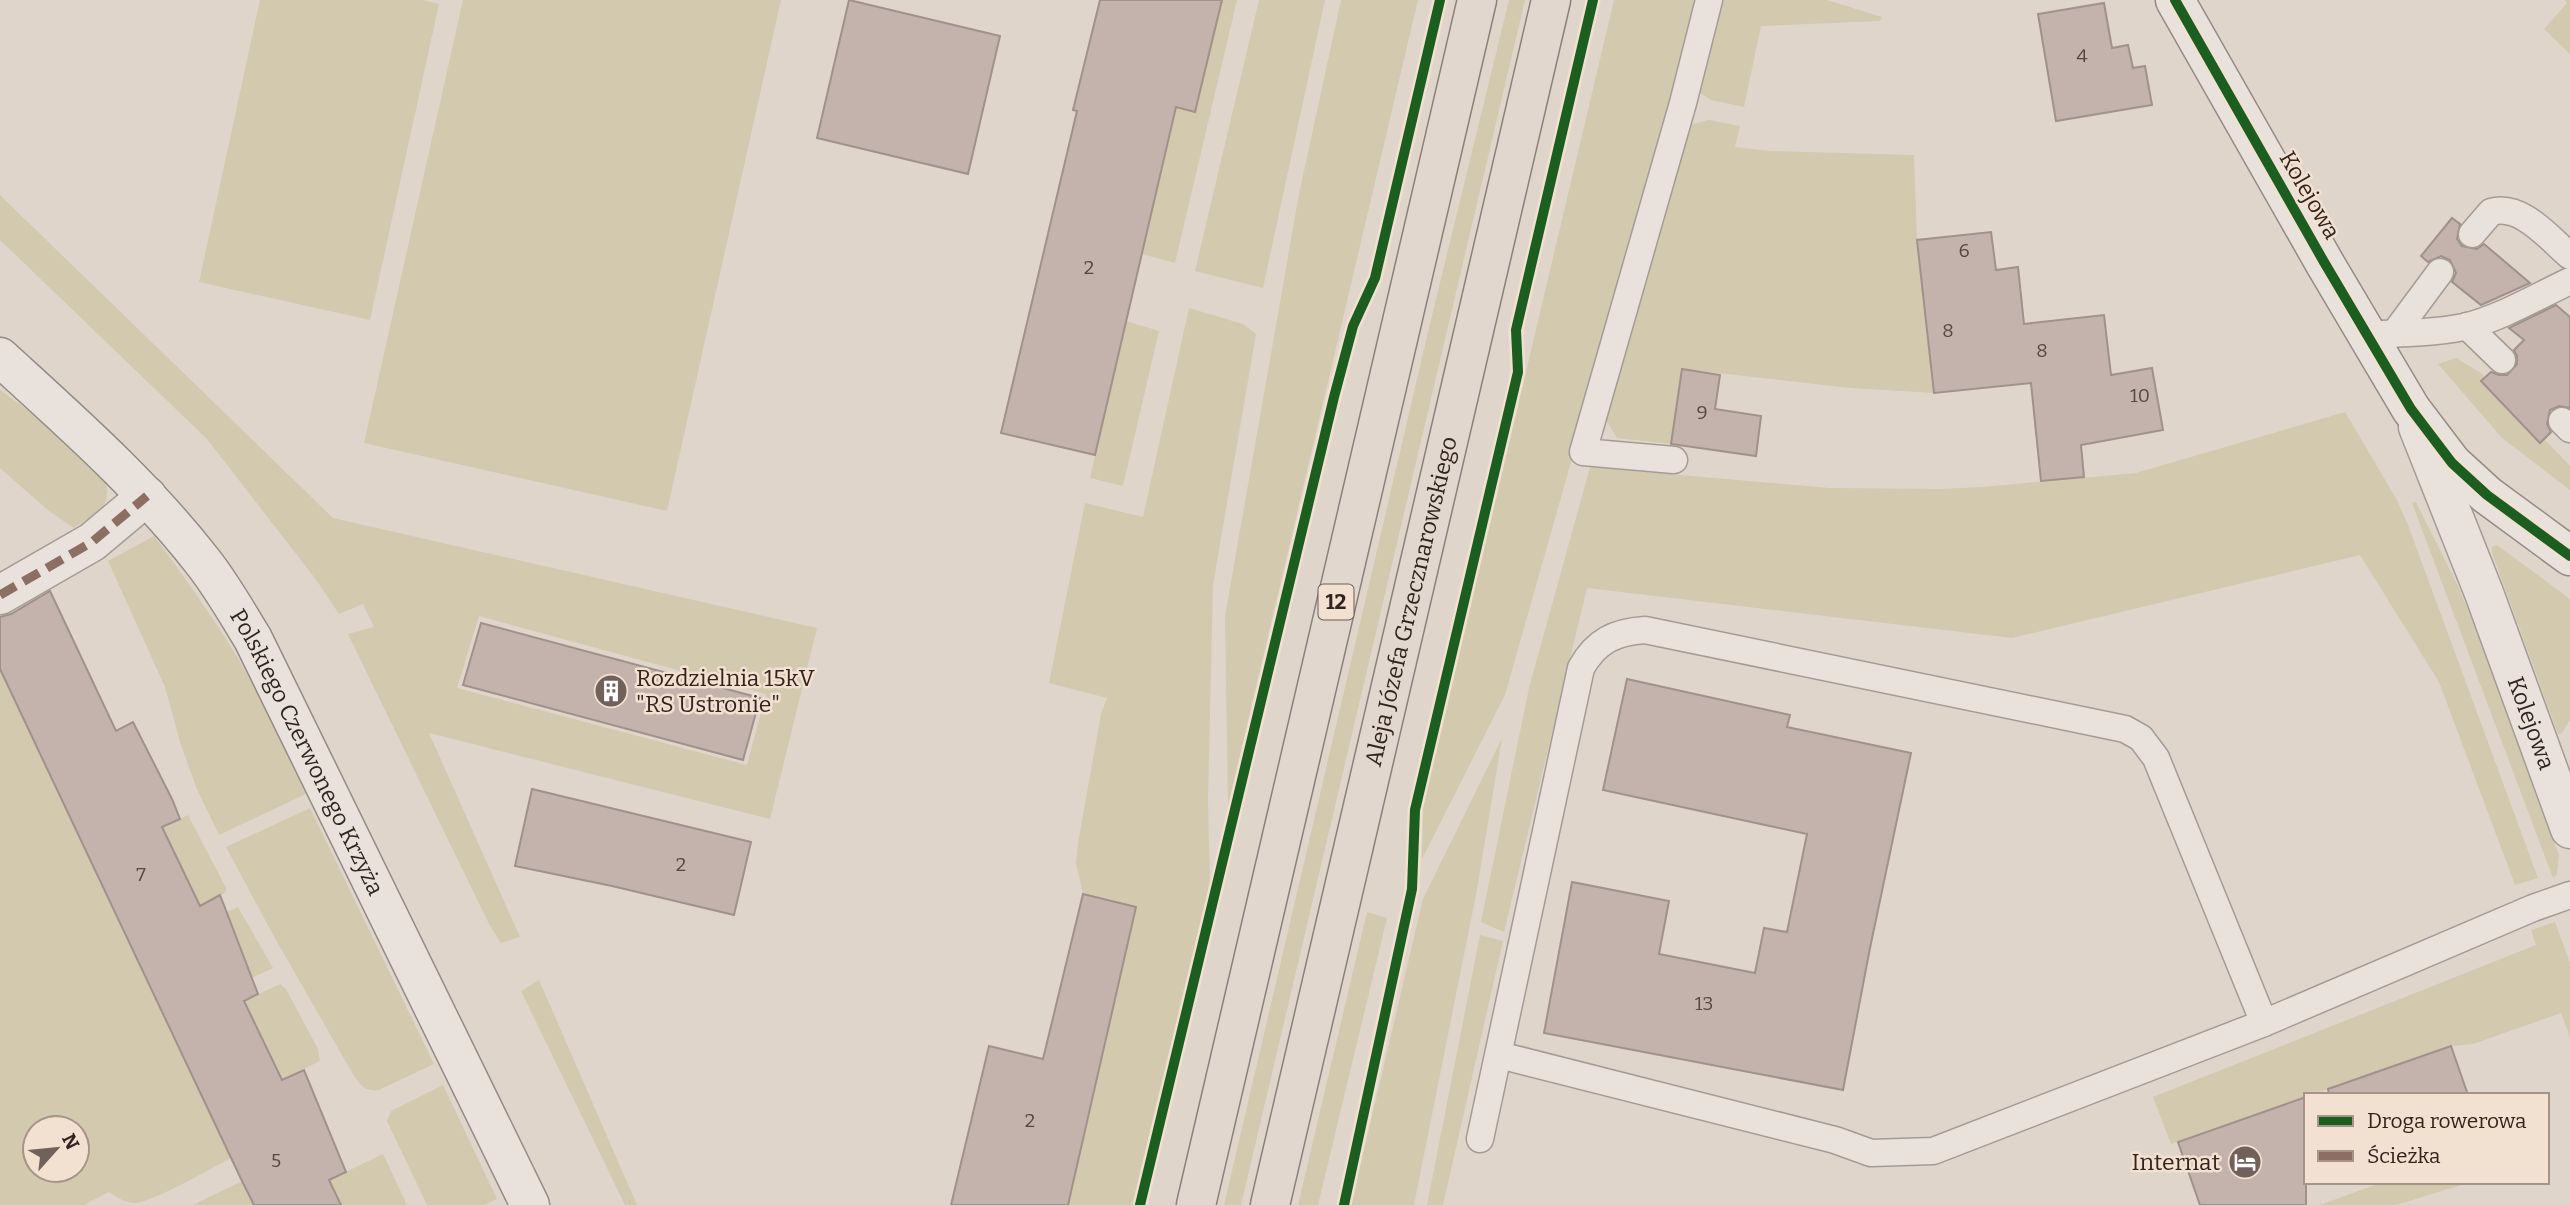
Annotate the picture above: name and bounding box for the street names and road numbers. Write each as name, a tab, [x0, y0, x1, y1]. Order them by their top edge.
street label: Kolejowa	[2274, 146, 2347, 244]
street label: Aleja Józefa Grzecznarowskiego	[1359, 434, 1463, 769]
road number: 12	[1318, 584, 1354, 620]
street label: Polskiego Czerwonego Krzyża	[224, 604, 390, 900]
street label: Kolejowa	[2502, 673, 2561, 774]

